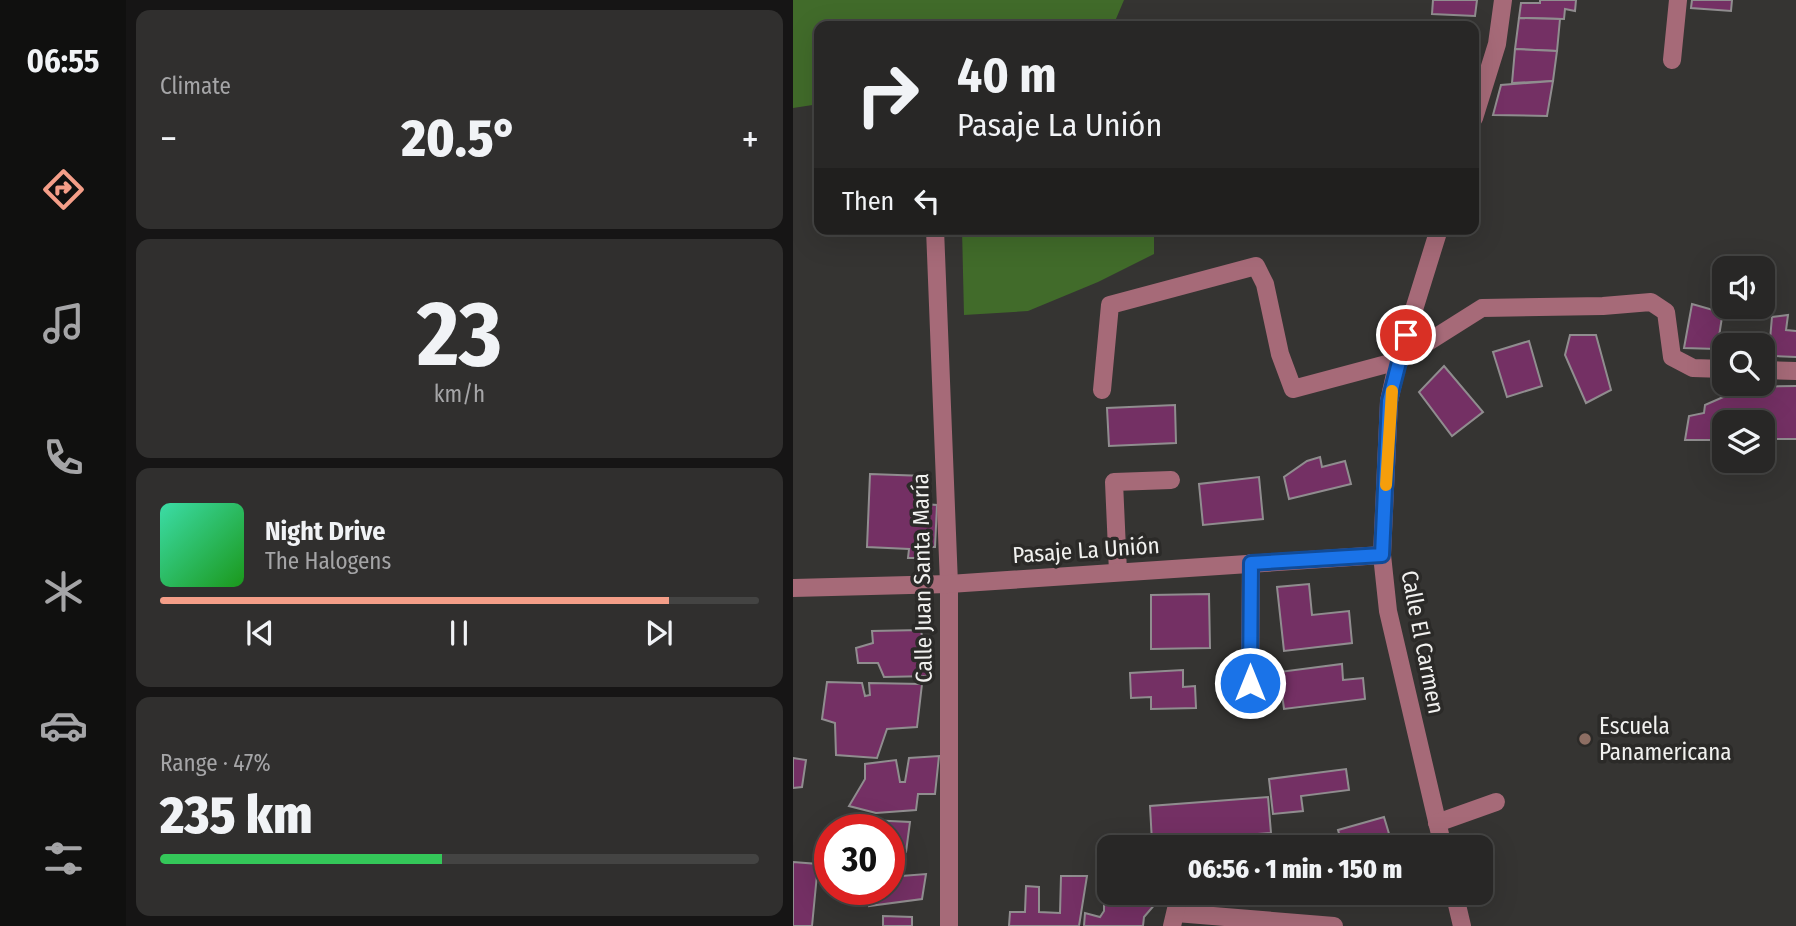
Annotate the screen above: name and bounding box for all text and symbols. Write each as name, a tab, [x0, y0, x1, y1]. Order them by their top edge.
text: 06:55	[26, 42, 100, 80]
text: 40 m	[957, 46, 1057, 105]
icon: right	[842, 49, 933, 140]
text: Climate	[160, 72, 231, 100]
text: Pasaje La Unión	[957, 106, 1162, 144]
text: 20.5°	[402, 107, 517, 170]
text: −	[160, 116, 177, 162]
text: +	[742, 116, 759, 162]
icon: directions	[39, 165, 88, 214]
icon: left	[908, 182, 946, 220]
text: Then	[842, 186, 894, 217]
map controls	[1712, 256, 1775, 473]
button: sound	[1712, 256, 1775, 319]
text: 23	[417, 280, 502, 389]
icon: music	[39, 299, 88, 348]
pin	[1376, 305, 1436, 365]
icon: arrive	[1387, 316, 1425, 354]
button: search	[1712, 333, 1775, 396]
text: km/h	[434, 380, 485, 408]
button: layers	[1712, 410, 1775, 473]
icon: phone	[39, 433, 88, 482]
street label: Calle Juan Santa María	[906, 473, 938, 683]
text: Night Drive	[265, 516, 385, 547]
street label: Pasaje La Unión	[1011, 531, 1161, 569]
text: The Halogens	[265, 547, 391, 575]
icon: climate	[39, 567, 88, 616]
street label: Calle El Carmen	[1395, 568, 1451, 716]
icon: previous	[241, 614, 279, 652]
icon: pause	[440, 614, 478, 652]
icon: next	[640, 614, 678, 652]
position arrow	[1213, 646, 1287, 720]
icon: car	[39, 701, 88, 750]
place label: Escuela Panamericana	[1599, 712, 1732, 766]
marker: Escuela Panamericana	[1577, 731, 1593, 747]
text: Range · 47%	[160, 749, 271, 777]
text: 235 km	[160, 784, 313, 847]
speed limit sign: 30	[814, 814, 905, 905]
icon: filters	[39, 834, 88, 883]
text: 06:56 · 1 min · 150 m	[1188, 854, 1402, 885]

